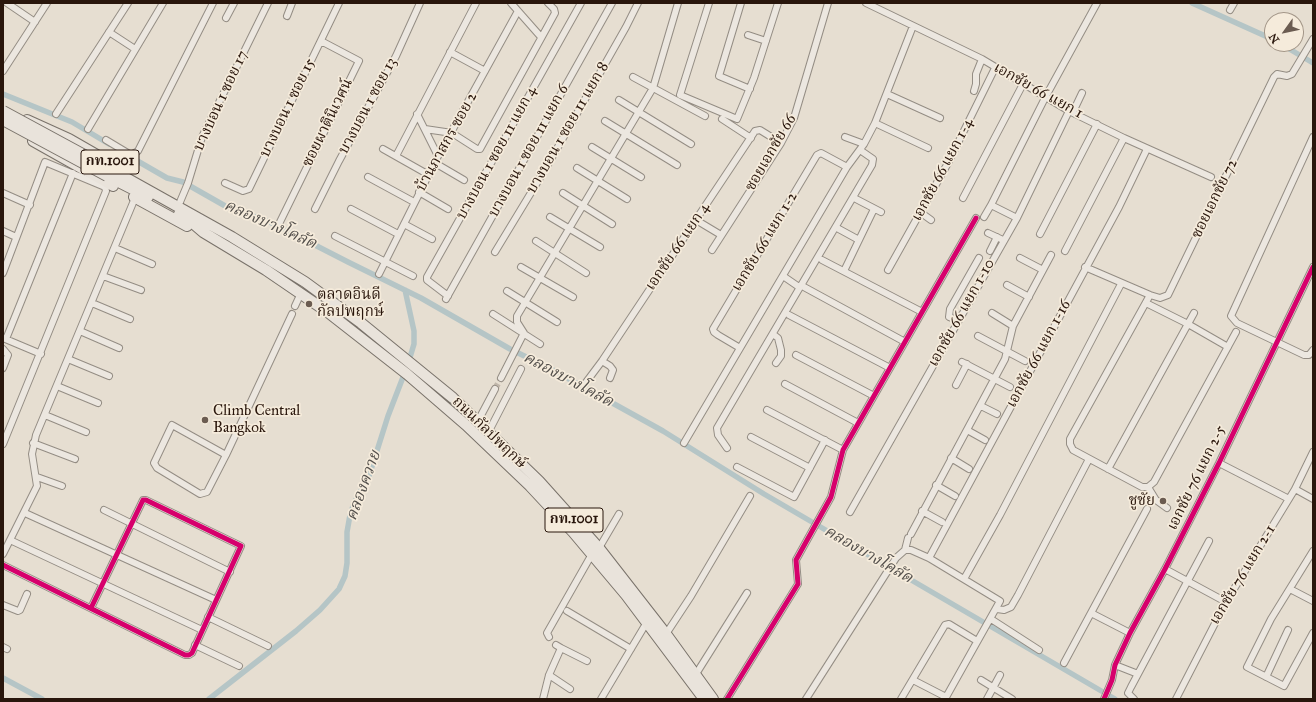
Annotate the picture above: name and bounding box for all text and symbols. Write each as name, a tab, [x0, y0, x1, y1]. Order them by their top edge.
north arrow	[1264, 12, 1304, 52]
text: N	[1266, 31, 1282, 46]
street label: บางบอน 1 ซอย 17	[190, 48, 252, 154]
street label: บางบอน 1 ซอย 13	[335, 55, 401, 157]
street label: บางบอน 1 ซอย 15	[256, 56, 320, 160]
street label: บางบอน 1 ซอย 11 แยก 8	[523, 59, 613, 197]
street label: เอกชัย 66 แยก 1	[990, 59, 1086, 123]
street label: ซอยผาตินิเวศน์	[299, 76, 357, 170]
street label: บางบอน 1 ซอย 11 แยก 6	[485, 82, 573, 220]
street label: บางบอน 1 ซอย 11 แยก 4	[453, 83, 541, 223]
street label: บ้านภาสกร ซอย 2	[412, 89, 482, 195]
street label: ซอยเอกชัย 66	[742, 111, 800, 195]
street label: เอกชัย 66 แยก 1-4	[908, 115, 978, 225]
road number: กท.1001	[81, 150, 139, 174]
street label: ซอยเอกชัย 72	[1188, 156, 1242, 242]
street label: เอกชัย 66 แยก 1-2	[728, 189, 802, 295]
water label: คลองบางโคลัด	[221, 196, 319, 254]
street label: เอกชัย 66 แยก 4	[642, 200, 714, 294]
street label: เอกชัย 66 แยก 1-10	[925, 256, 999, 370]
place label: ตลาดอินดี กัลปพฤกษ์	[317, 286, 384, 321]
street label: เอกชัย 66 แยก 1-16	[1003, 297, 1075, 411]
marker: ตลาดอินดี กัลปพฤกษ์	[304, 299, 314, 309]
water label: คลองบางโคลัด	[520, 348, 616, 412]
street label: ถนนกัลปพฤกษ์	[448, 393, 530, 473]
place label: Climb Central Bangkok	[213, 402, 300, 437]
marker: Climb Central Bangkok	[200, 415, 210, 425]
street label: เอกชัย 76 แยก 2-5	[1164, 423, 1230, 533]
water label: คลองควาย	[343, 448, 385, 524]
place label: ชูชัย	[1129, 492, 1155, 510]
marker: ชูชัย	[1158, 496, 1168, 506]
road number: กท.1001	[545, 508, 603, 532]
water label: คลองบางโคลัด	[820, 522, 916, 588]
street label: เอกชัย 76 แยก 2-1	[1206, 522, 1280, 628]

